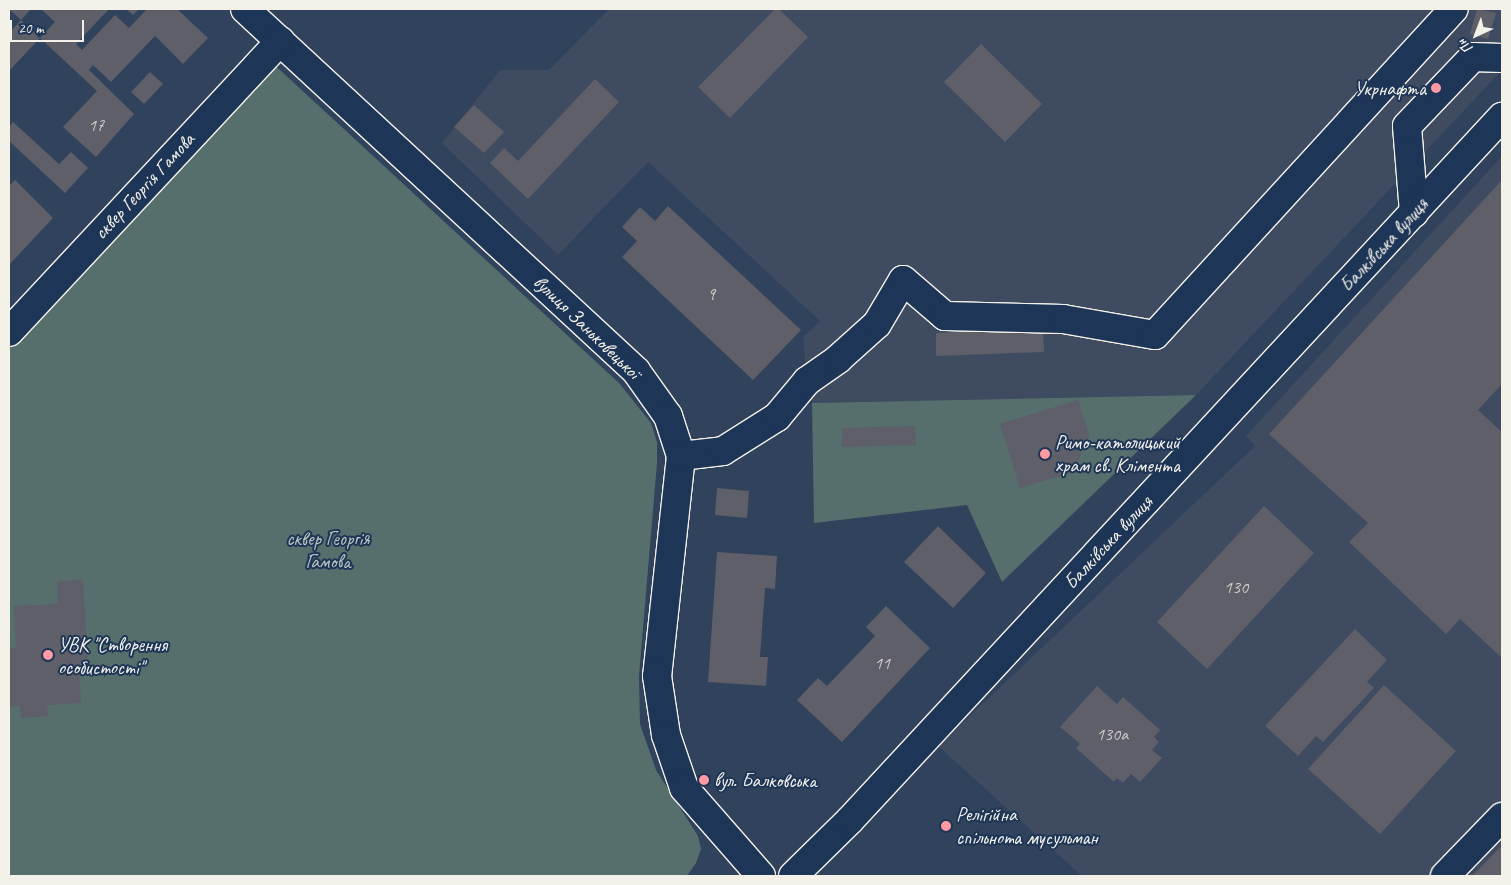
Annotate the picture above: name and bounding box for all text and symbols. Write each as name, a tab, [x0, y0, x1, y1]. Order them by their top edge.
scale bar	[12, 10, 86, 42]
north arrow	[1451, 10, 1501, 60]
text: 20 m	[18, 19, 44, 38]
text: Пн	[1454, 35, 1477, 58]
place label: Укрнафта	[1354, 76, 1426, 100]
marker: Укрнафта	[1430, 82, 1442, 94]
house number: 17	[88, 114, 104, 136]
street label: сквер Георгія Гамова	[90, 129, 198, 243]
street label: Балківська вулиця	[1334, 193, 1434, 297]
street label: вулиця Заньковецької	[529, 270, 645, 384]
house number: 9	[707, 283, 715, 305]
place label: Римо-католицький храм св. Клімента	[1055, 430, 1180, 477]
marker: Римо-католицький храм св. Клімента	[1039, 448, 1051, 460]
street label: Балківська вулиця	[1058, 490, 1158, 594]
park label: сквер Георгія Гамова	[286, 527, 370, 574]
house number: 130	[1224, 576, 1248, 598]
place label: УВК "Створення особистості"	[58, 632, 167, 679]
marker: УВК "Створення особистості"	[42, 649, 54, 661]
house number: 11	[874, 652, 890, 674]
house number: 130а	[1096, 723, 1128, 745]
place label: вул. Балковська	[714, 768, 816, 792]
marker: вул. Балковська	[698, 774, 710, 786]
place label: Релігійна спільнота мусульман	[956, 802, 1098, 849]
marker: Релігійна спільнота мусульман	[940, 820, 952, 832]

